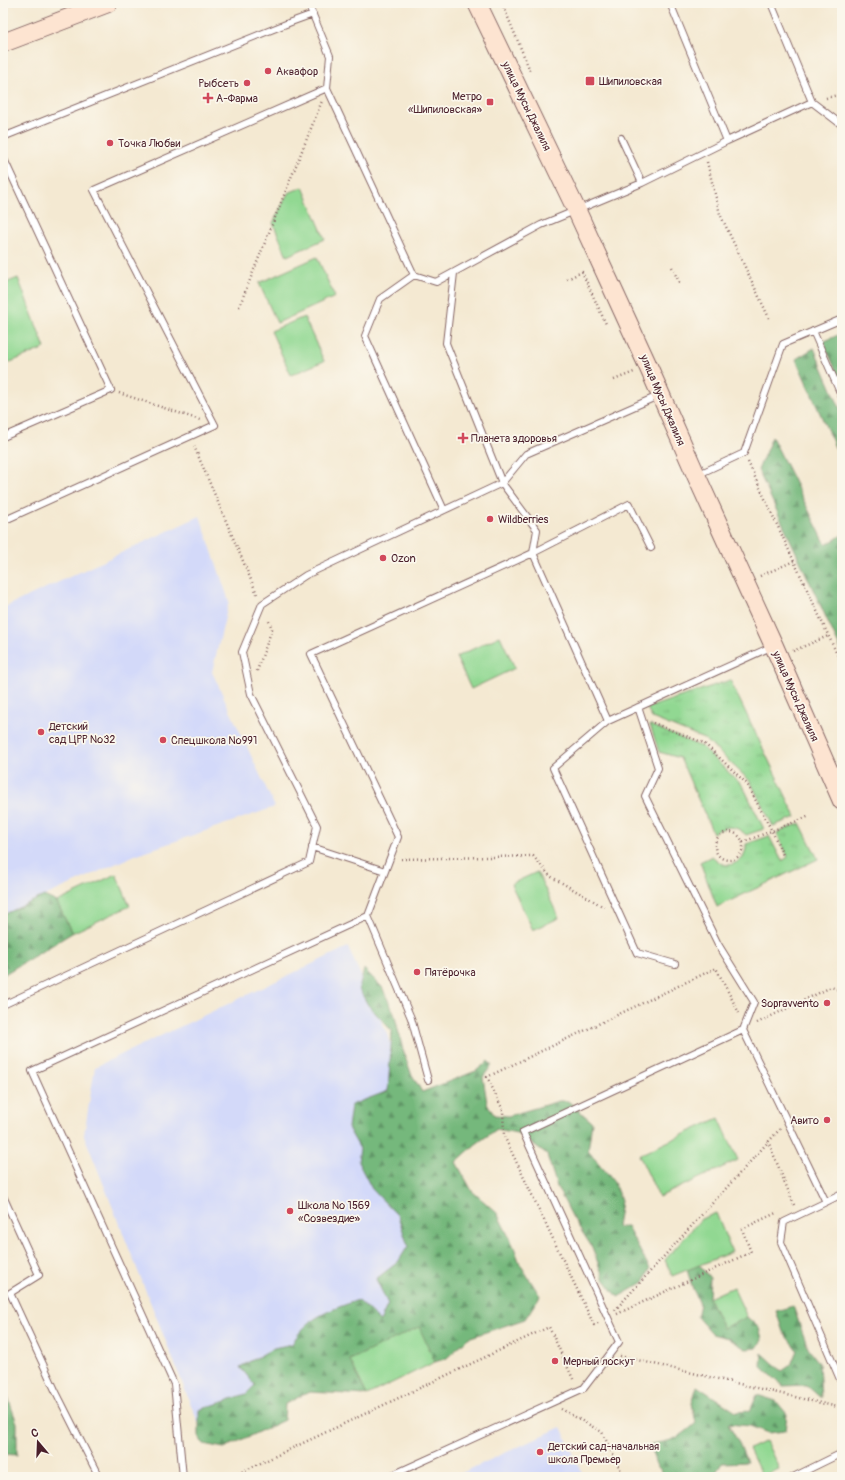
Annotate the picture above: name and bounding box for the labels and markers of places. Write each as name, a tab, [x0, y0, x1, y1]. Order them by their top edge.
place label: Аквафор	[276, 65, 318, 78]
marker: Аквафор	[263, 66, 273, 76]
marker: Шипиловская	[584, 75, 596, 87]
place label: Шипиловская	[599, 75, 662, 88]
place label: Рыбсеть	[199, 77, 239, 90]
marker: Рыбсеть	[242, 78, 252, 88]
place label: Метро «Шипиловская»	[408, 90, 482, 116]
place label: А-Фарма	[216, 92, 258, 105]
marker: А-Фарма	[203, 93, 213, 103]
marker: Метро «Шипиловская»	[485, 97, 495, 107]
place label: Точка Любви	[118, 137, 180, 150]
marker: Точка Любви	[105, 138, 115, 148]
place label: Планета здоровья	[471, 432, 557, 445]
marker: Планета здоровья	[458, 433, 468, 443]
place label: Wildberries	[498, 513, 548, 526]
marker: Wildberries	[485, 514, 495, 524]
place label: Ozon	[391, 552, 416, 565]
marker: Ozon	[378, 553, 388, 563]
place label: Детский сад ЦРР №32	[48, 720, 115, 746]
marker: Детский сад ЦРР №32	[36, 727, 46, 737]
place label: Спецшкола №991	[171, 734, 257, 747]
marker: Спецшкола №991	[158, 735, 168, 745]
place label: Пятёрочка	[425, 966, 476, 979]
marker: Пятёрочка	[412, 967, 422, 977]
place label: Sopravvento	[761, 997, 819, 1010]
marker: Sopravvento	[822, 998, 832, 1008]
place label: Авито	[790, 1114, 819, 1127]
marker: Авито	[822, 1115, 832, 1125]
place label: Школа № 1569 «Созвездие»	[298, 1199, 370, 1225]
marker: Школа № 1569 «Созвездие»	[285, 1206, 295, 1216]
place label: Мерный лоскут	[563, 1355, 635, 1368]
marker: Мерный лоскут	[550, 1356, 560, 1366]
place label: Детский сад-начальная школа Премьер	[547, 1440, 659, 1466]
marker: Детский сад-начальная школа Премьер	[535, 1447, 545, 1457]

